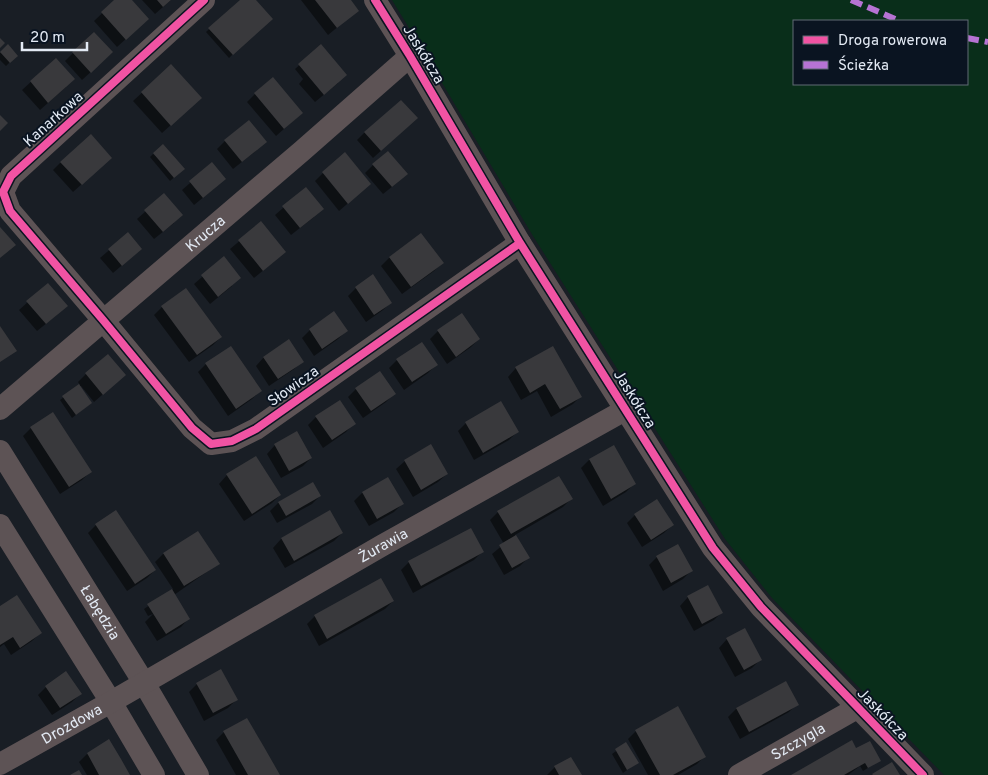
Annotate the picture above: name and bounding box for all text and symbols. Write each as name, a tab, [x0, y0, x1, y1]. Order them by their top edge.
scale bar	[22, 20, 88, 52]
legend	[793, 20, 968, 85]
street label: Jaskółcza	[398, 22, 448, 88]
text: 20 m	[30, 29, 65, 48]
text: Droga rowerowa	[838, 32, 947, 51]
text: Ścieżka	[838, 55, 889, 76]
street label: Kanarkowa	[20, 88, 88, 152]
street label: Krucza	[182, 212, 230, 257]
street label: Słowicza	[264, 363, 323, 412]
street label: Jaskółcza	[608, 367, 659, 433]
street label: Żurawia	[355, 525, 412, 568]
street label: Łabędzia	[75, 582, 123, 644]
street label: Jaskółcza	[852, 685, 912, 745]
street label: Drozdowa	[39, 701, 106, 750]
street label: Szczygla	[768, 720, 829, 766]

